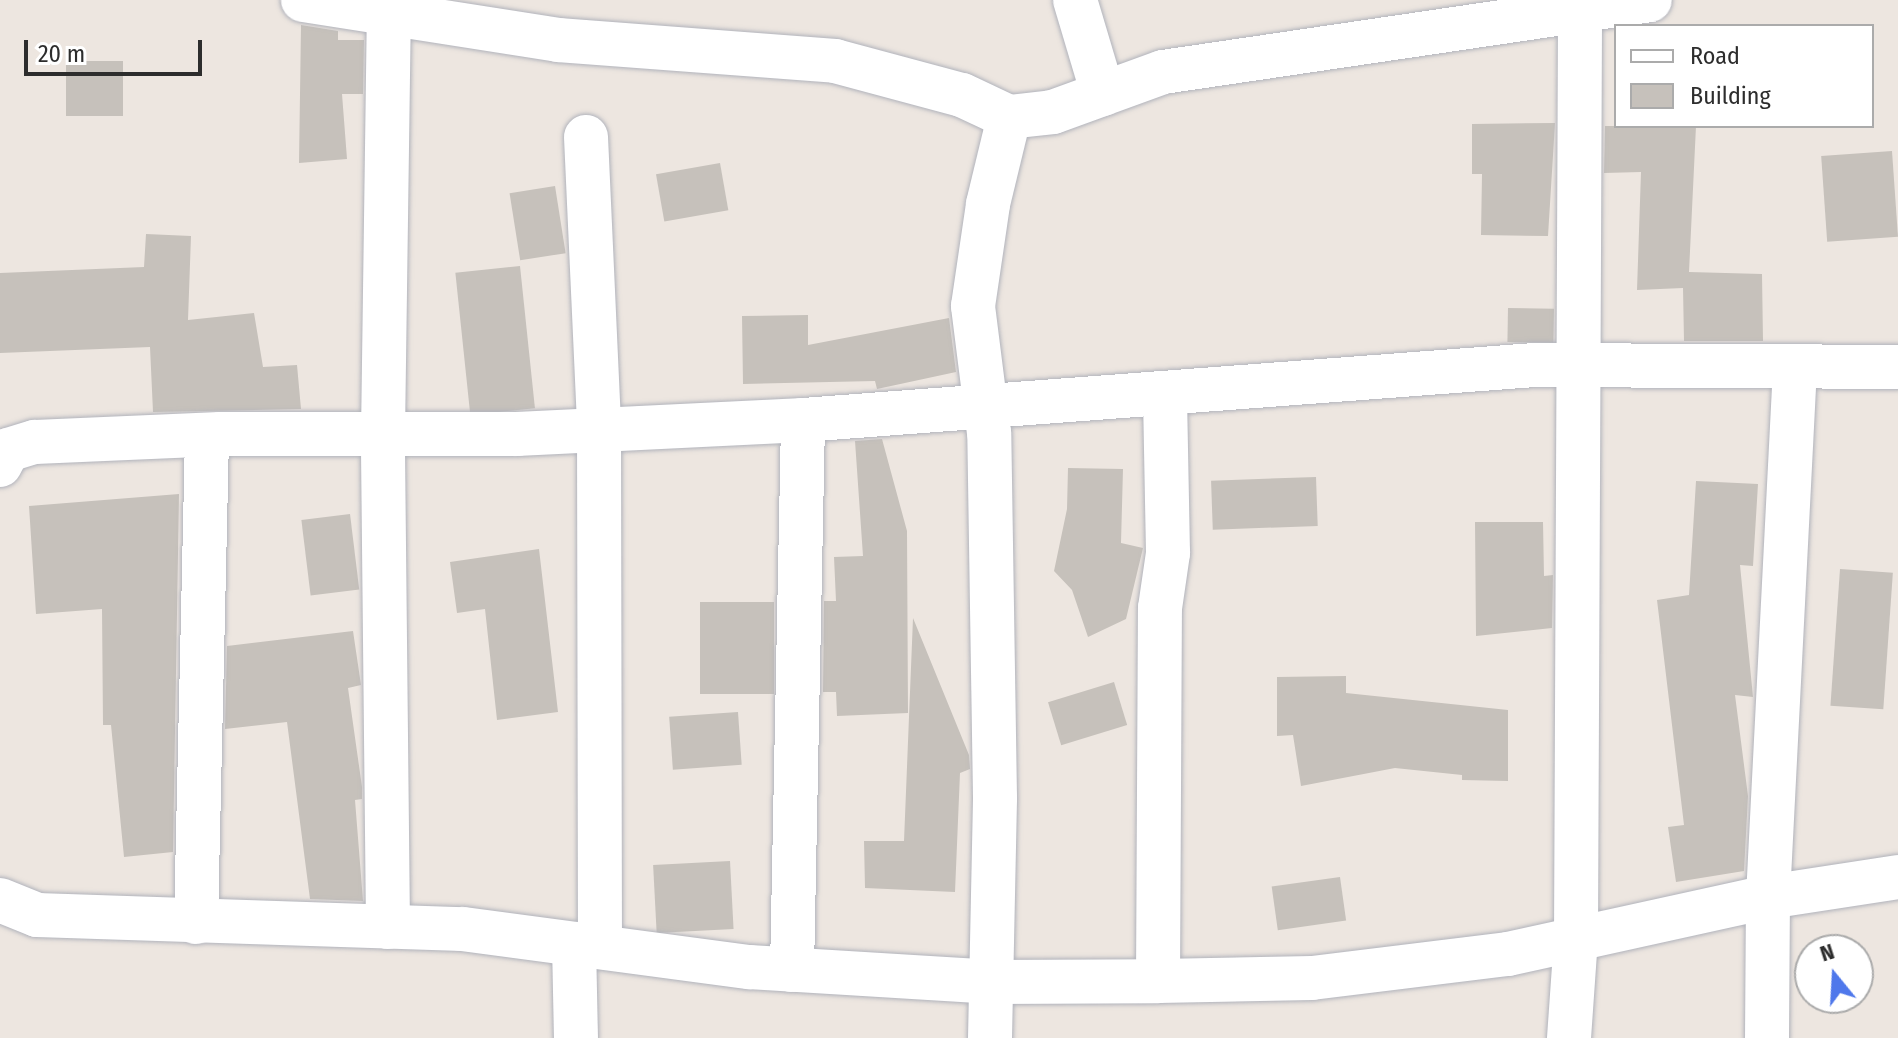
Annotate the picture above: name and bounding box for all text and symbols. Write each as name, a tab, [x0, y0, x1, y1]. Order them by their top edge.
scale bar	[28, 24, 206, 74]
legend	[1614, 24, 1874, 128]
text: 20 m	[38, 40, 85, 68]
text: Road	[1690, 42, 1740, 70]
text: Building	[1690, 82, 1771, 110]
north arrow	[1794, 934, 1874, 1014]
text: N	[1817, 938, 1837, 967]

